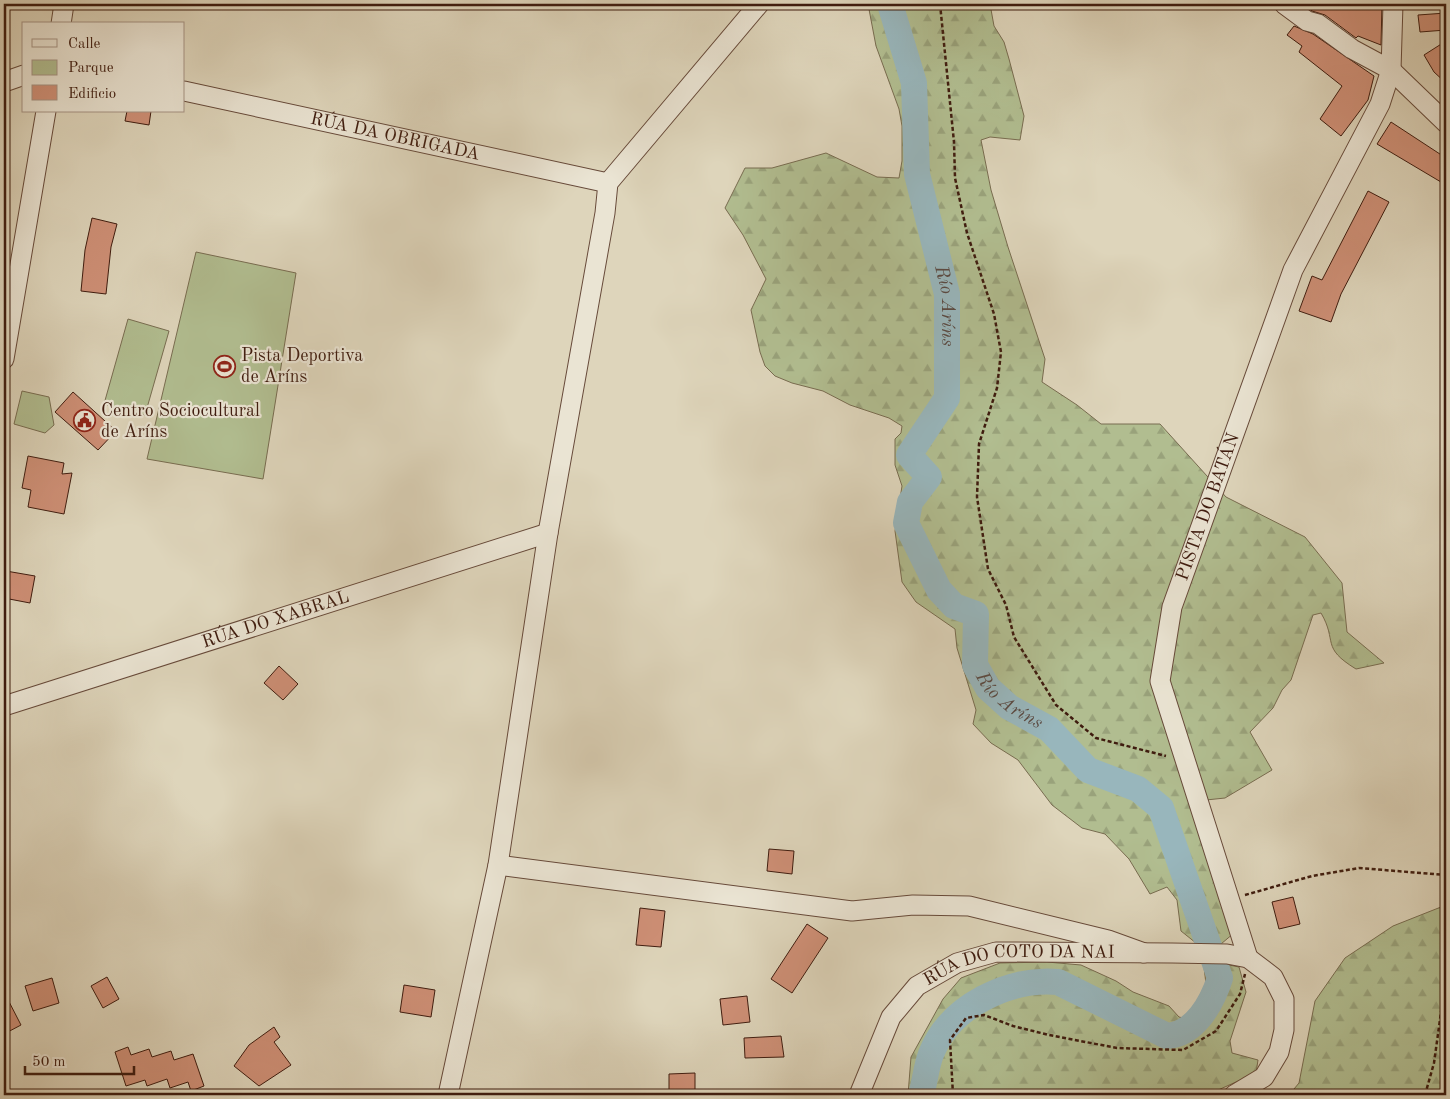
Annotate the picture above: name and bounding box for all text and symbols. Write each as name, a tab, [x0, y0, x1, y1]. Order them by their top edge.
legend	[22, 22, 185, 112]
text: Calle	[68, 37, 101, 52]
text: Parque	[68, 61, 114, 76]
text: Edificio	[68, 87, 116, 102]
street label: RÚA DA OBRIGADA	[309, 107, 482, 164]
water label: Río Aríns	[931, 263, 957, 346]
place label: Pista Deportiva de Aríns	[241, 347, 363, 386]
sports icon: Pista Deportiva de Aríns	[213, 354, 237, 378]
place label: Centro Sociocultural de Aríns	[101, 402, 260, 441]
public building icon: Centro Sociocultural de Aríns	[73, 409, 97, 433]
street label: PISTA DO BATÁN	[1173, 431, 1243, 583]
street label: RÚA DO XABRAL	[200, 588, 351, 651]
water label: Río Aríns	[971, 668, 1046, 733]
street label: RÚA DO COTO DA NAI	[920, 943, 1115, 989]
scale bar	[25, 1044, 134, 1076]
text: 50 m	[32, 1055, 66, 1070]

